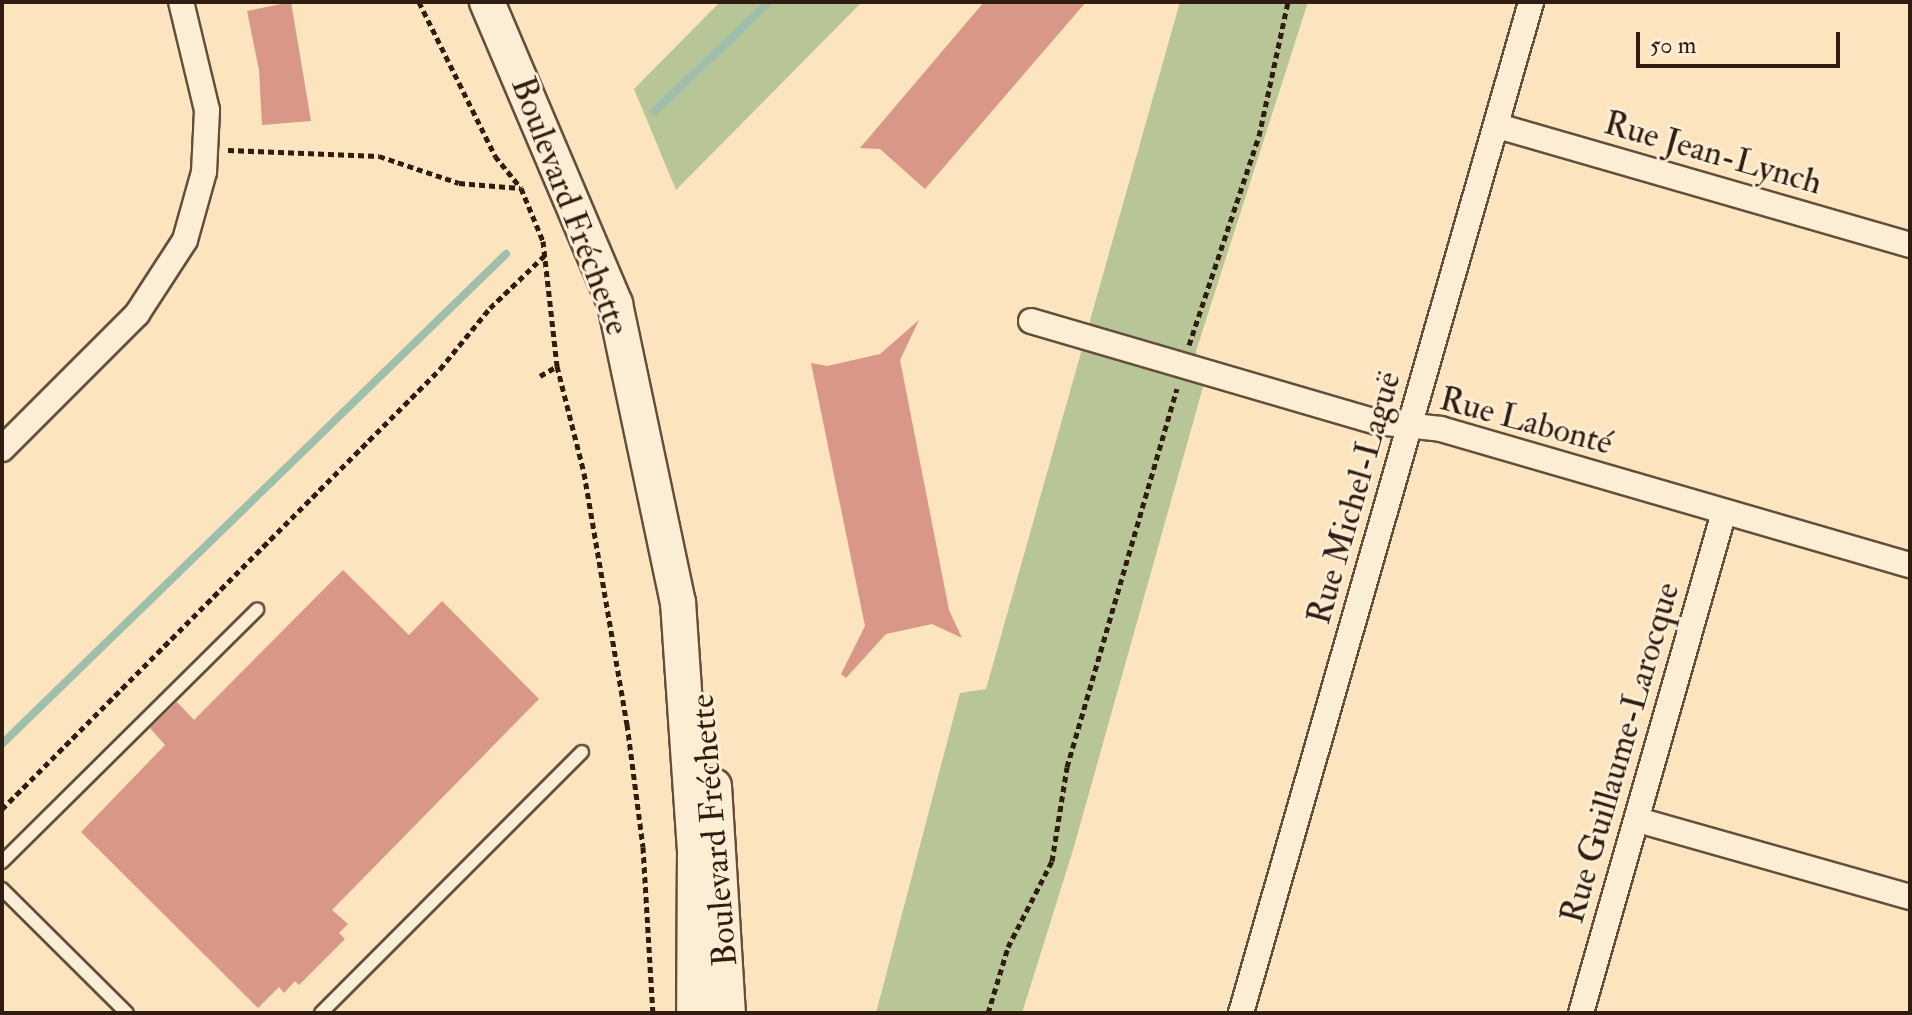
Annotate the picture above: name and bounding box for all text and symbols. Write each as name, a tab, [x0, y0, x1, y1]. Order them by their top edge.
scale bar	[1640, 16, 1844, 66]
text: 50 m	[1650, 30, 1696, 61]
street label: Boulevard Fréchette	[502, 71, 638, 341]
street label: Rue Jean-Lynch	[1599, 102, 1827, 204]
street label: Rue Michel-Laguë	[1298, 367, 1410, 629]
street label: Rue Labonté	[1435, 378, 1617, 464]
street label: Rue Guillaume-Larocque	[1552, 578, 1688, 928]
street label: Boulevard Fréchette	[682, 692, 746, 968]

